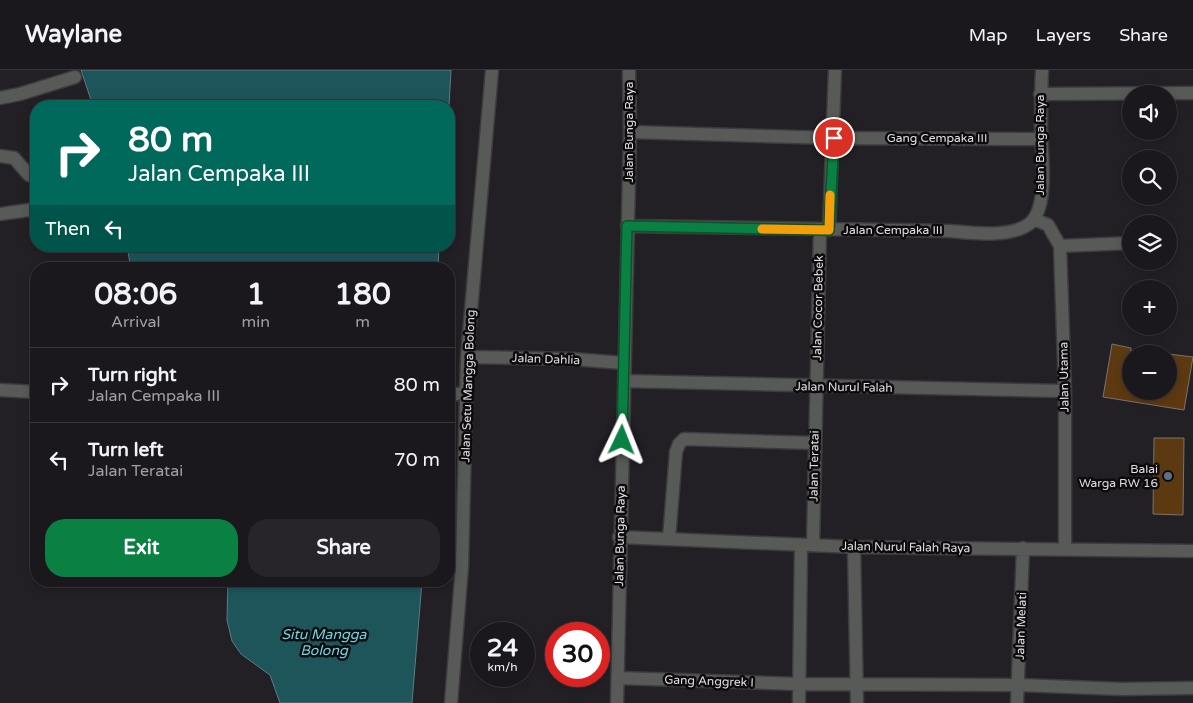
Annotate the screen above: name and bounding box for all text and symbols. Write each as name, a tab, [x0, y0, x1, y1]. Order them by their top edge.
text: Waylane	[25, 20, 122, 49]
text: Map	[969, 24, 1008, 46]
text: Layers	[1036, 24, 1091, 46]
text: Share	[1119, 24, 1168, 46]
street label: Jalan Bunga Raya	[622, 81, 636, 183]
map controls	[1122, 85, 1177, 400]
button: sound	[1122, 85, 1177, 140]
street label: Jalan Bunga Raya	[1033, 94, 1047, 196]
pin	[813, 117, 855, 159]
text: 80 m	[128, 119, 213, 161]
icon: right	[45, 120, 110, 185]
icon: arrive	[820, 124, 848, 152]
street label: Gang Cempaka III	[887, 131, 987, 145]
button: search	[1122, 150, 1177, 205]
text: Jalan Cempaka III	[128, 161, 310, 187]
icon: left	[100, 215, 128, 243]
button: layers	[1122, 215, 1177, 270]
text: Then	[45, 218, 90, 240]
street label: Jalan Cempaka III	[843, 223, 943, 237]
street label: Jalan Cocor Bebek	[810, 255, 826, 361]
text: 08:06	[94, 276, 177, 313]
text: 1	[246, 276, 265, 313]
text: 180	[334, 276, 391, 313]
button: +	[1122, 280, 1177, 335]
street label: Jalan Setu Mangga Bolong	[458, 309, 478, 463]
text: Arrival	[111, 312, 161, 332]
text: min	[242, 312, 270, 332]
text: m	[355, 312, 370, 332]
street label: Jalan Utama	[1056, 342, 1072, 412]
button: −	[1122, 345, 1177, 400]
street label: Jalan Dahlia	[512, 351, 580, 367]
text: Turn right	[88, 364, 176, 386]
icon: right	[45, 371, 73, 399]
text: 80 m	[394, 374, 440, 396]
street label: Jalan Nurul Falah	[795, 379, 893, 395]
text: Jalan Cempaka III	[88, 386, 220, 406]
position arrow	[595, 413, 647, 465]
street label: Jalan Teratai	[806, 430, 822, 502]
text: Turn left	[88, 439, 164, 461]
icon: left	[45, 446, 73, 474]
text: 70 m	[394, 449, 440, 471]
text: Jalan Teratai	[88, 461, 183, 481]
place label: Balai Warga RW 16	[1079, 462, 1158, 490]
marker: Balai Warga RW 16	[1162, 470, 1174, 482]
street label: Jalan Bunga Raya	[612, 485, 628, 587]
button: Exit	[45, 519, 238, 577]
button: Share	[248, 519, 440, 577]
street label: Jalan Nurul Falah Raya	[841, 539, 971, 555]
street label: Jalan Melati	[1013, 592, 1029, 660]
speed limit sign: 30	[545, 622, 610, 687]
water label: Situ Mangga Bolong	[282, 626, 368, 659]
text: 24	[487, 633, 518, 663]
text: km/h	[487, 660, 518, 674]
street label: Gang Anggrek I	[664, 672, 754, 690]

